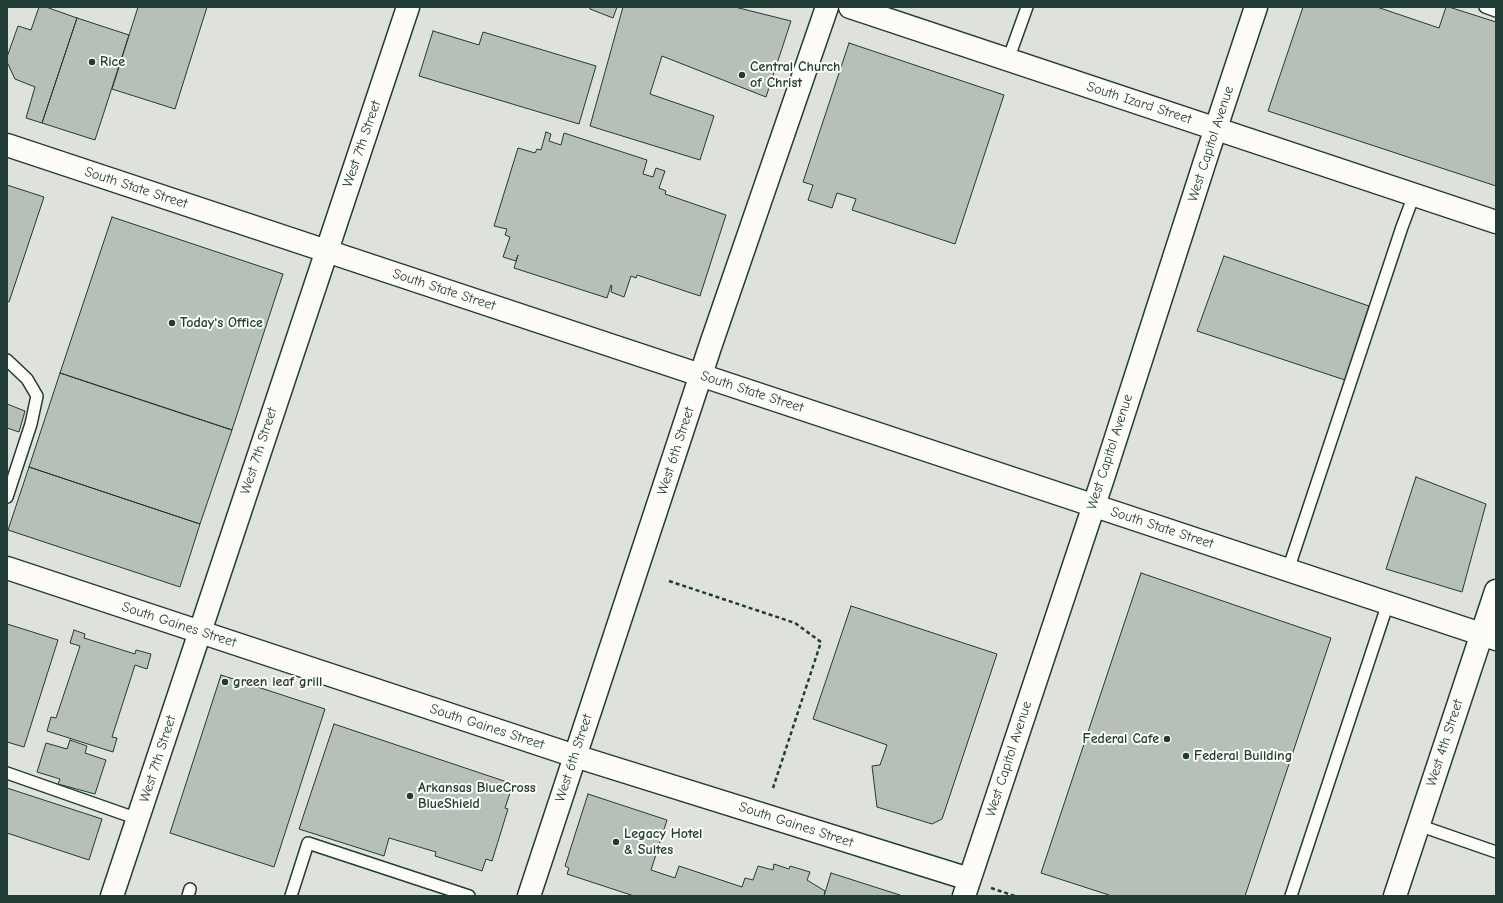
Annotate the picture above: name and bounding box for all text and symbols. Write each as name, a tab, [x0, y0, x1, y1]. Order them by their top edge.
place label: Rice	[100, 54, 125, 70]
marker: Rice	[87, 57, 97, 67]
place label: Central Church of Christ	[750, 59, 840, 92]
marker: Central Church of Christ	[737, 70, 747, 80]
street label: South Izard Street	[1084, 78, 1194, 128]
street label: West Capitol Avenue	[1184, 84, 1238, 204]
street label: West 7th Street	[339, 98, 385, 190]
street label: South State Street	[82, 163, 190, 213]
street label: South State Street	[390, 265, 498, 315]
place label: Today's Office	[180, 315, 263, 331]
marker: Today's Office	[167, 318, 177, 328]
street label: South State Street	[698, 367, 806, 417]
street label: West Capitol Avenue	[1083, 392, 1137, 512]
street label: West 7th Street	[237, 405, 281, 497]
street label: West 6th Street	[654, 405, 698, 497]
street label: South State Street	[1108, 503, 1216, 553]
street label: South Gaines Street	[120, 599, 238, 651]
place label: green leaf grill	[233, 674, 322, 690]
marker: green leaf grill	[220, 677, 230, 687]
street label: West 4th Street	[1423, 697, 1467, 789]
street label: West Capitol Avenue	[982, 699, 1036, 819]
street label: South Gaines Street	[428, 701, 546, 753]
street label: West 6th Street	[552, 712, 596, 804]
street label: West 7th Street	[136, 713, 180, 805]
place label: Federal Cafe	[1083, 731, 1159, 747]
marker: Federal Cafe	[1162, 734, 1172, 744]
place label: Federal Building	[1194, 748, 1292, 764]
marker: Federal Building	[1181, 751, 1191, 761]
place label: Arkansas BlueCross BlueShield	[418, 780, 536, 812]
marker: Arkansas BlueCross BlueShield	[405, 791, 415, 801]
street label: South Gaines Street	[737, 799, 855, 851]
place label: Legacy Hotel & Suites	[624, 826, 702, 858]
marker: Legacy Hotel & Suites	[611, 837, 621, 847]

